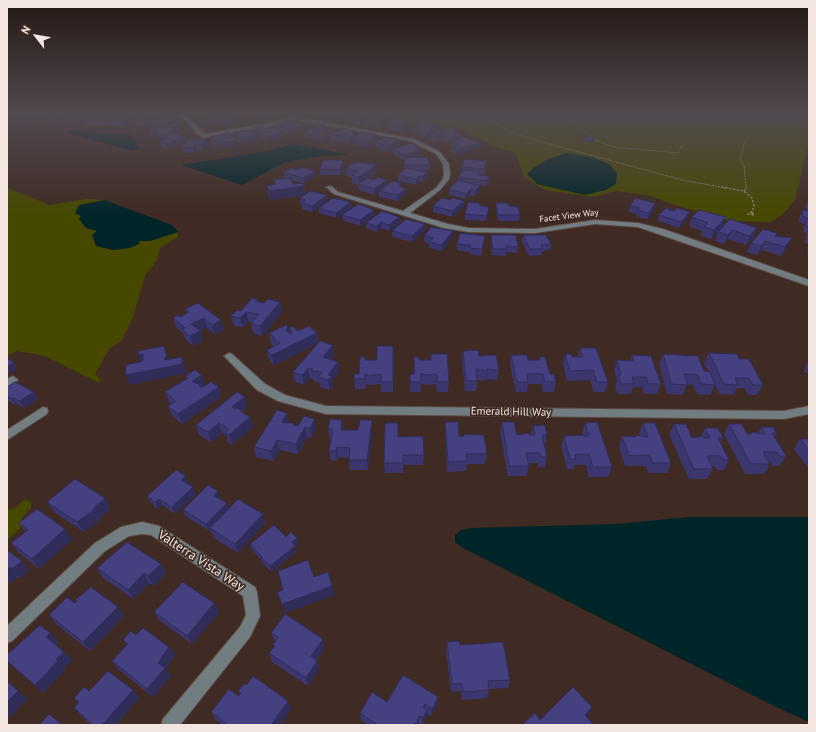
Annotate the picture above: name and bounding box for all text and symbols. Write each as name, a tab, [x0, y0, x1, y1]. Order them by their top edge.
north arrow	[16, 16, 56, 56]
text: N	[18, 23, 34, 37]
street label: Facet View Way	[539, 207, 599, 225]
street label: Emerald Hill Way	[471, 405, 551, 419]
street label: Valterra Vista Way	[155, 527, 247, 595]

